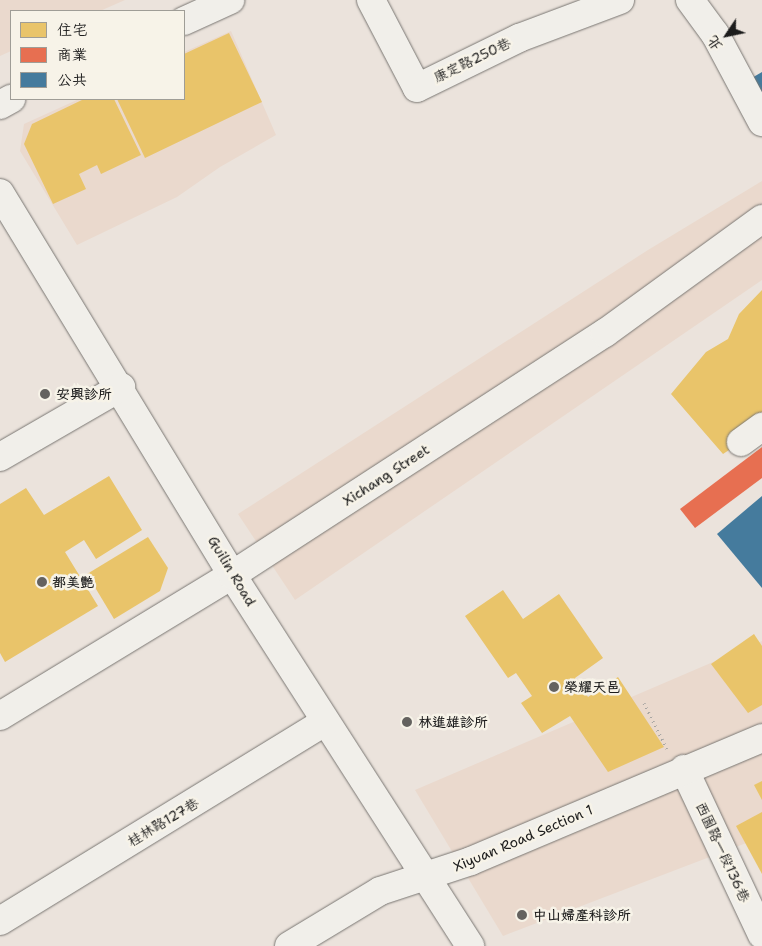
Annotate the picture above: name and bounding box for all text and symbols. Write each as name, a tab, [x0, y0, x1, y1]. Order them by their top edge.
legend	[10, 10, 185, 100]
north arrow	[702, 10, 752, 60]
text: 住宅	[57, 20, 87, 40]
text: 北	[703, 33, 726, 54]
street label: 康定路250巷	[431, 34, 513, 86]
text: 商業	[57, 45, 87, 65]
text: 公共	[57, 70, 87, 90]
place label: 安興診所	[56, 386, 112, 402]
marker: 安興診所	[38, 387, 52, 401]
street label: Xichang Street	[340, 441, 432, 509]
street label: Guilin Road	[204, 533, 260, 609]
place label: 都美艷	[52, 574, 94, 590]
marker: 都美艷	[36, 576, 48, 588]
place label: 榮耀天邑	[564, 679, 620, 695]
marker: 榮耀天邑	[548, 681, 560, 693]
place label: 林進雄診所	[418, 714, 488, 730]
marker: 林進雄診所	[400, 715, 414, 729]
street label: 桂林路127巷	[124, 794, 202, 850]
street label: 西園路一段136巷	[692, 799, 754, 905]
street label: Xiyuan Road Section 1	[451, 801, 595, 875]
place label: 中山婦產科診所	[533, 907, 631, 923]
marker: 中山婦產科診所	[515, 908, 529, 922]

